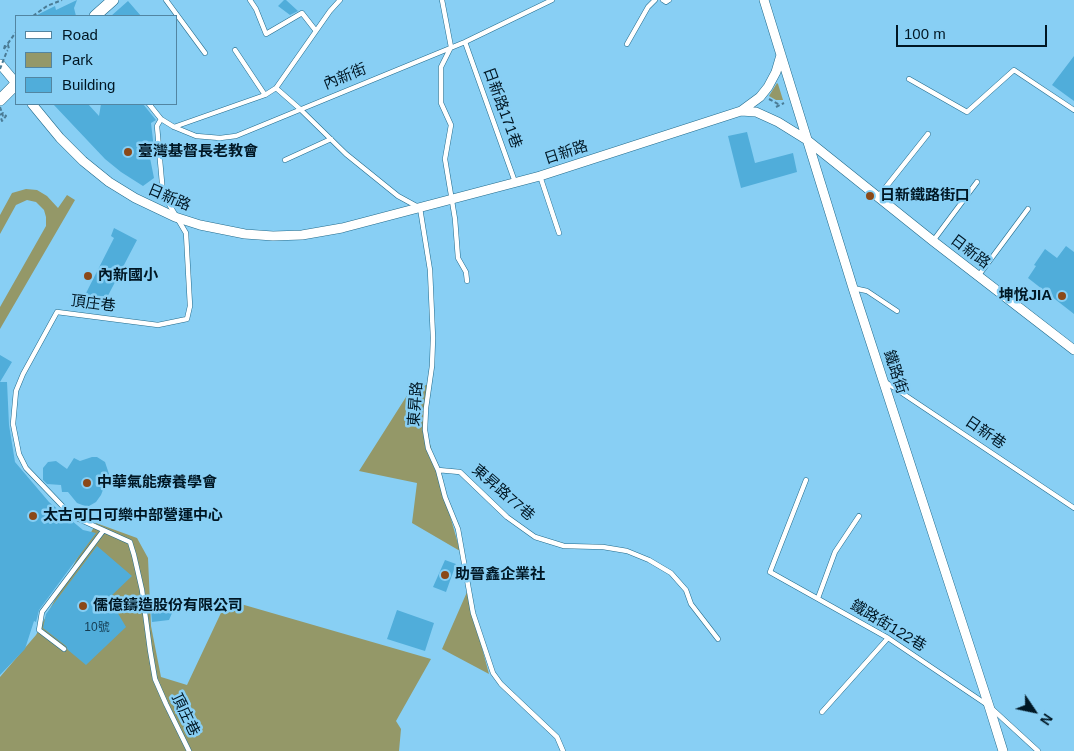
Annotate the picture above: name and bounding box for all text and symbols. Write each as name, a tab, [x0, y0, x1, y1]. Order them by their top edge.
legend	[15, 15, 178, 105]
scale bar	[899, 15, 1050, 47]
text: 100 m	[904, 25, 946, 42]
text: Road	[62, 26, 98, 43]
text: Park	[62, 51, 93, 68]
street label: 內新街	[321, 60, 369, 94]
street label: 日新路171巷	[479, 65, 525, 151]
text: Building	[62, 76, 115, 93]
street label: 日新路	[542, 137, 590, 169]
place label: 臺灣基督長老教會	[138, 143, 258, 161]
marker: 臺灣基督長老教會	[122, 146, 134, 158]
street label: 日新路	[145, 181, 193, 215]
place label: 日新鐵路街口	[880, 187, 970, 205]
marker: 日新鐵路街口	[864, 190, 876, 202]
street label: 日新路	[947, 231, 993, 273]
place label: 內新國小	[98, 267, 158, 285]
marker: 內新國小	[82, 270, 94, 282]
place label: 坤悅JIA	[999, 287, 1052, 305]
marker: 坤悅JIA	[1056, 290, 1068, 302]
street label: 頂庄巷	[70, 292, 116, 316]
street label: 鐵路街	[879, 348, 911, 396]
street label: 東昇路	[405, 381, 427, 427]
street label: 日新巷	[961, 413, 1009, 453]
street label: 東昇路77巷	[468, 461, 538, 525]
place label: 中華氣能療養學會	[97, 474, 217, 492]
marker: 中華氣能療養學會	[81, 477, 93, 489]
place label: 太古可口可樂中部營運中心	[43, 507, 223, 525]
marker: 太古可口可樂中部營運中心	[27, 510, 39, 522]
place label: 助晉鑫企業社	[455, 566, 545, 584]
marker: 助晉鑫企業社	[439, 569, 451, 581]
street label: 鐵路街122巷	[847, 596, 929, 656]
place label: 儒億鑄造股份有限公司	[93, 597, 243, 615]
marker: 儒億鑄造股份有限公司	[77, 600, 89, 612]
house number: 10號	[84, 621, 110, 635]
north arrow	[1009, 686, 1059, 736]
street label: 頂庄巷	[167, 691, 203, 739]
text: N	[1037, 711, 1056, 728]

